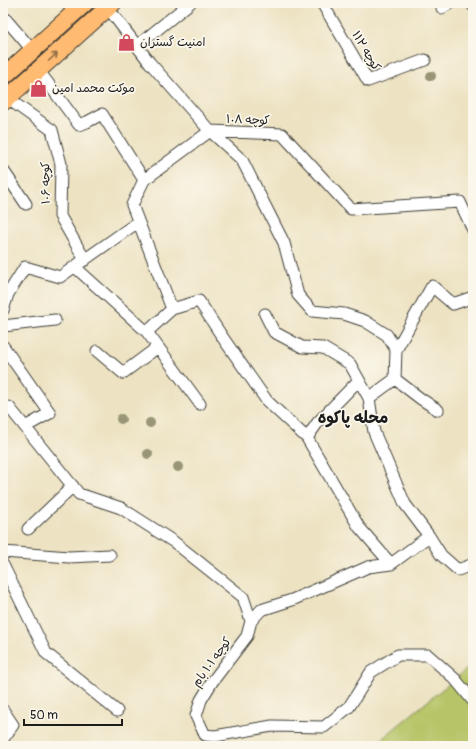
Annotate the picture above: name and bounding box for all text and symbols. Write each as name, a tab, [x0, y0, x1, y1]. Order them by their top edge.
street label: کوچه ۱۱۲	[348, 28, 384, 74]
shop icon: امنیت گستران	[117, 32, 137, 52]
place label: امنیت گستران	[140, 35, 205, 50]
one-way arrow	[48, 53, 58, 62]
shop icon: موکت محمد امین	[29, 78, 49, 98]
place label: موکت محمد امین	[52, 81, 135, 96]
street label: کوچه ۱۰۸	[226, 112, 270, 128]
street label: کوچه ۱۰۶	[38, 162, 54, 204]
district label: محله پاکوه	[318, 408, 388, 428]
street label: کوچه ۱۰۱ بام	[189, 634, 236, 690]
scale bar	[24, 701, 122, 727]
text: 50 m	[30, 708, 58, 723]

